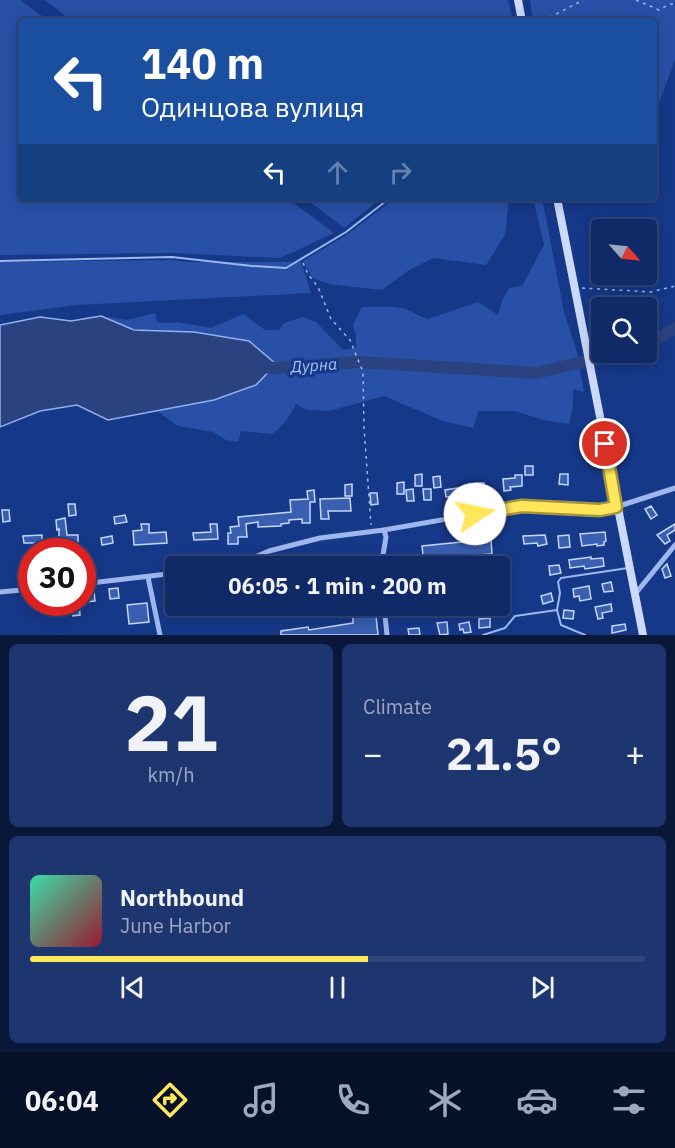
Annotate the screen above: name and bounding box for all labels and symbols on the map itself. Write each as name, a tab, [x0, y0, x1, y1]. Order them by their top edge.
north arrow	[591, 219, 657, 285]
water label: Дурна	[288, 353, 338, 377]
pin	[579, 418, 630, 469]
position arrow	[443, 482, 507, 546]
speed limit sign: 30	[18, 538, 96, 616]

